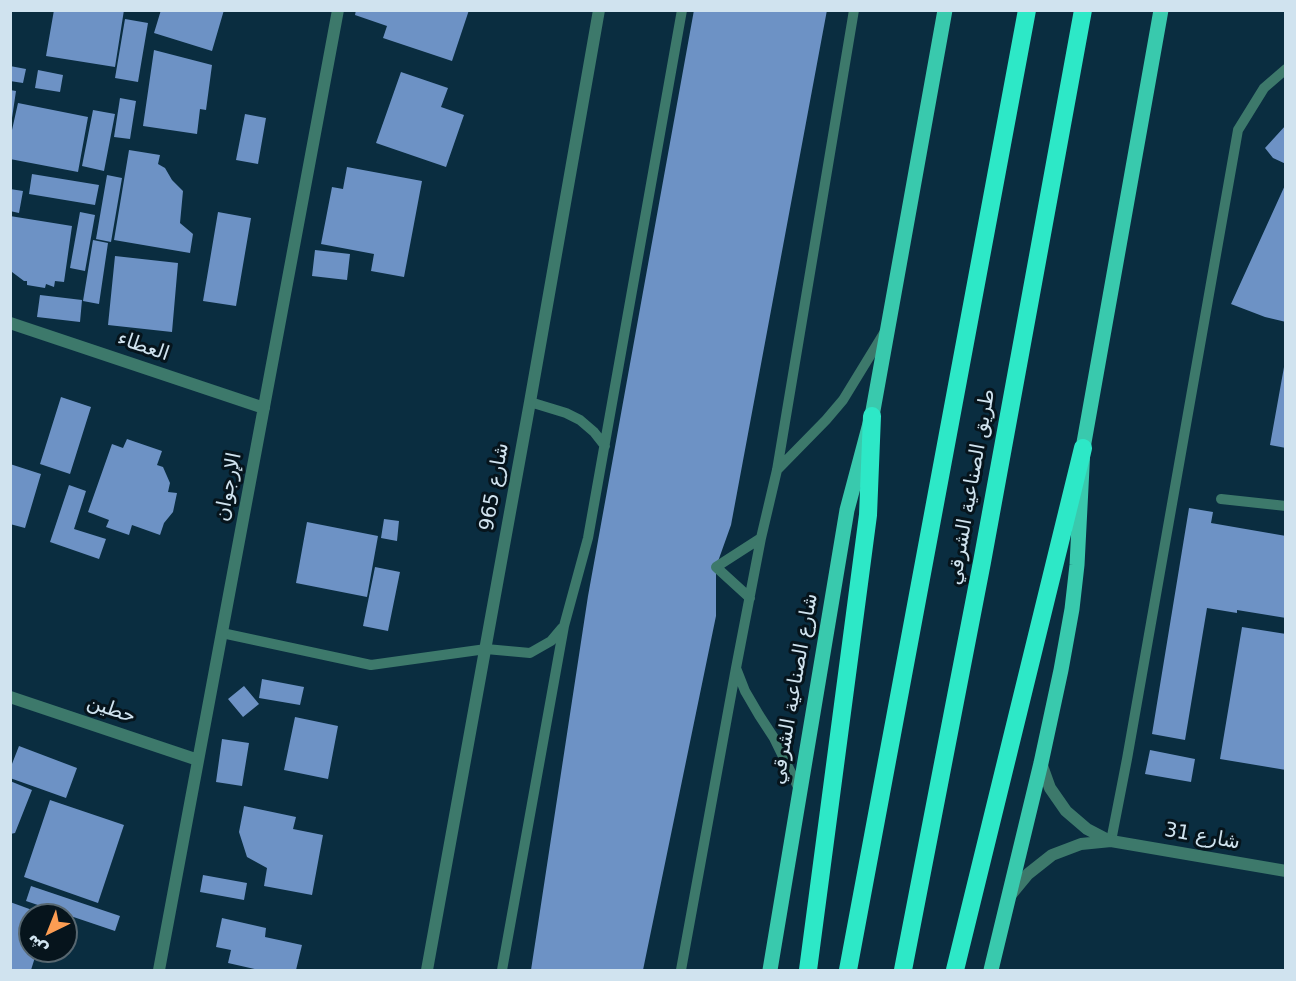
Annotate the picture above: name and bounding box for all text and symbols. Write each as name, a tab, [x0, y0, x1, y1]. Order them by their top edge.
street label: العطاء	[114, 327, 172, 367]
street label: طريق الصناعية الشرقي	[943, 387, 1001, 587]
street label: شارع 965	[475, 441, 515, 533]
street label: الإرجوان	[211, 451, 247, 523]
street label: شارع الصناعية الشرقي	[766, 592, 824, 786]
street label: حطين	[83, 691, 139, 729]
street label: شارع 31	[1162, 819, 1242, 855]
north arrow	[18, 903, 78, 963]
text: ش	[22, 931, 51, 960]

